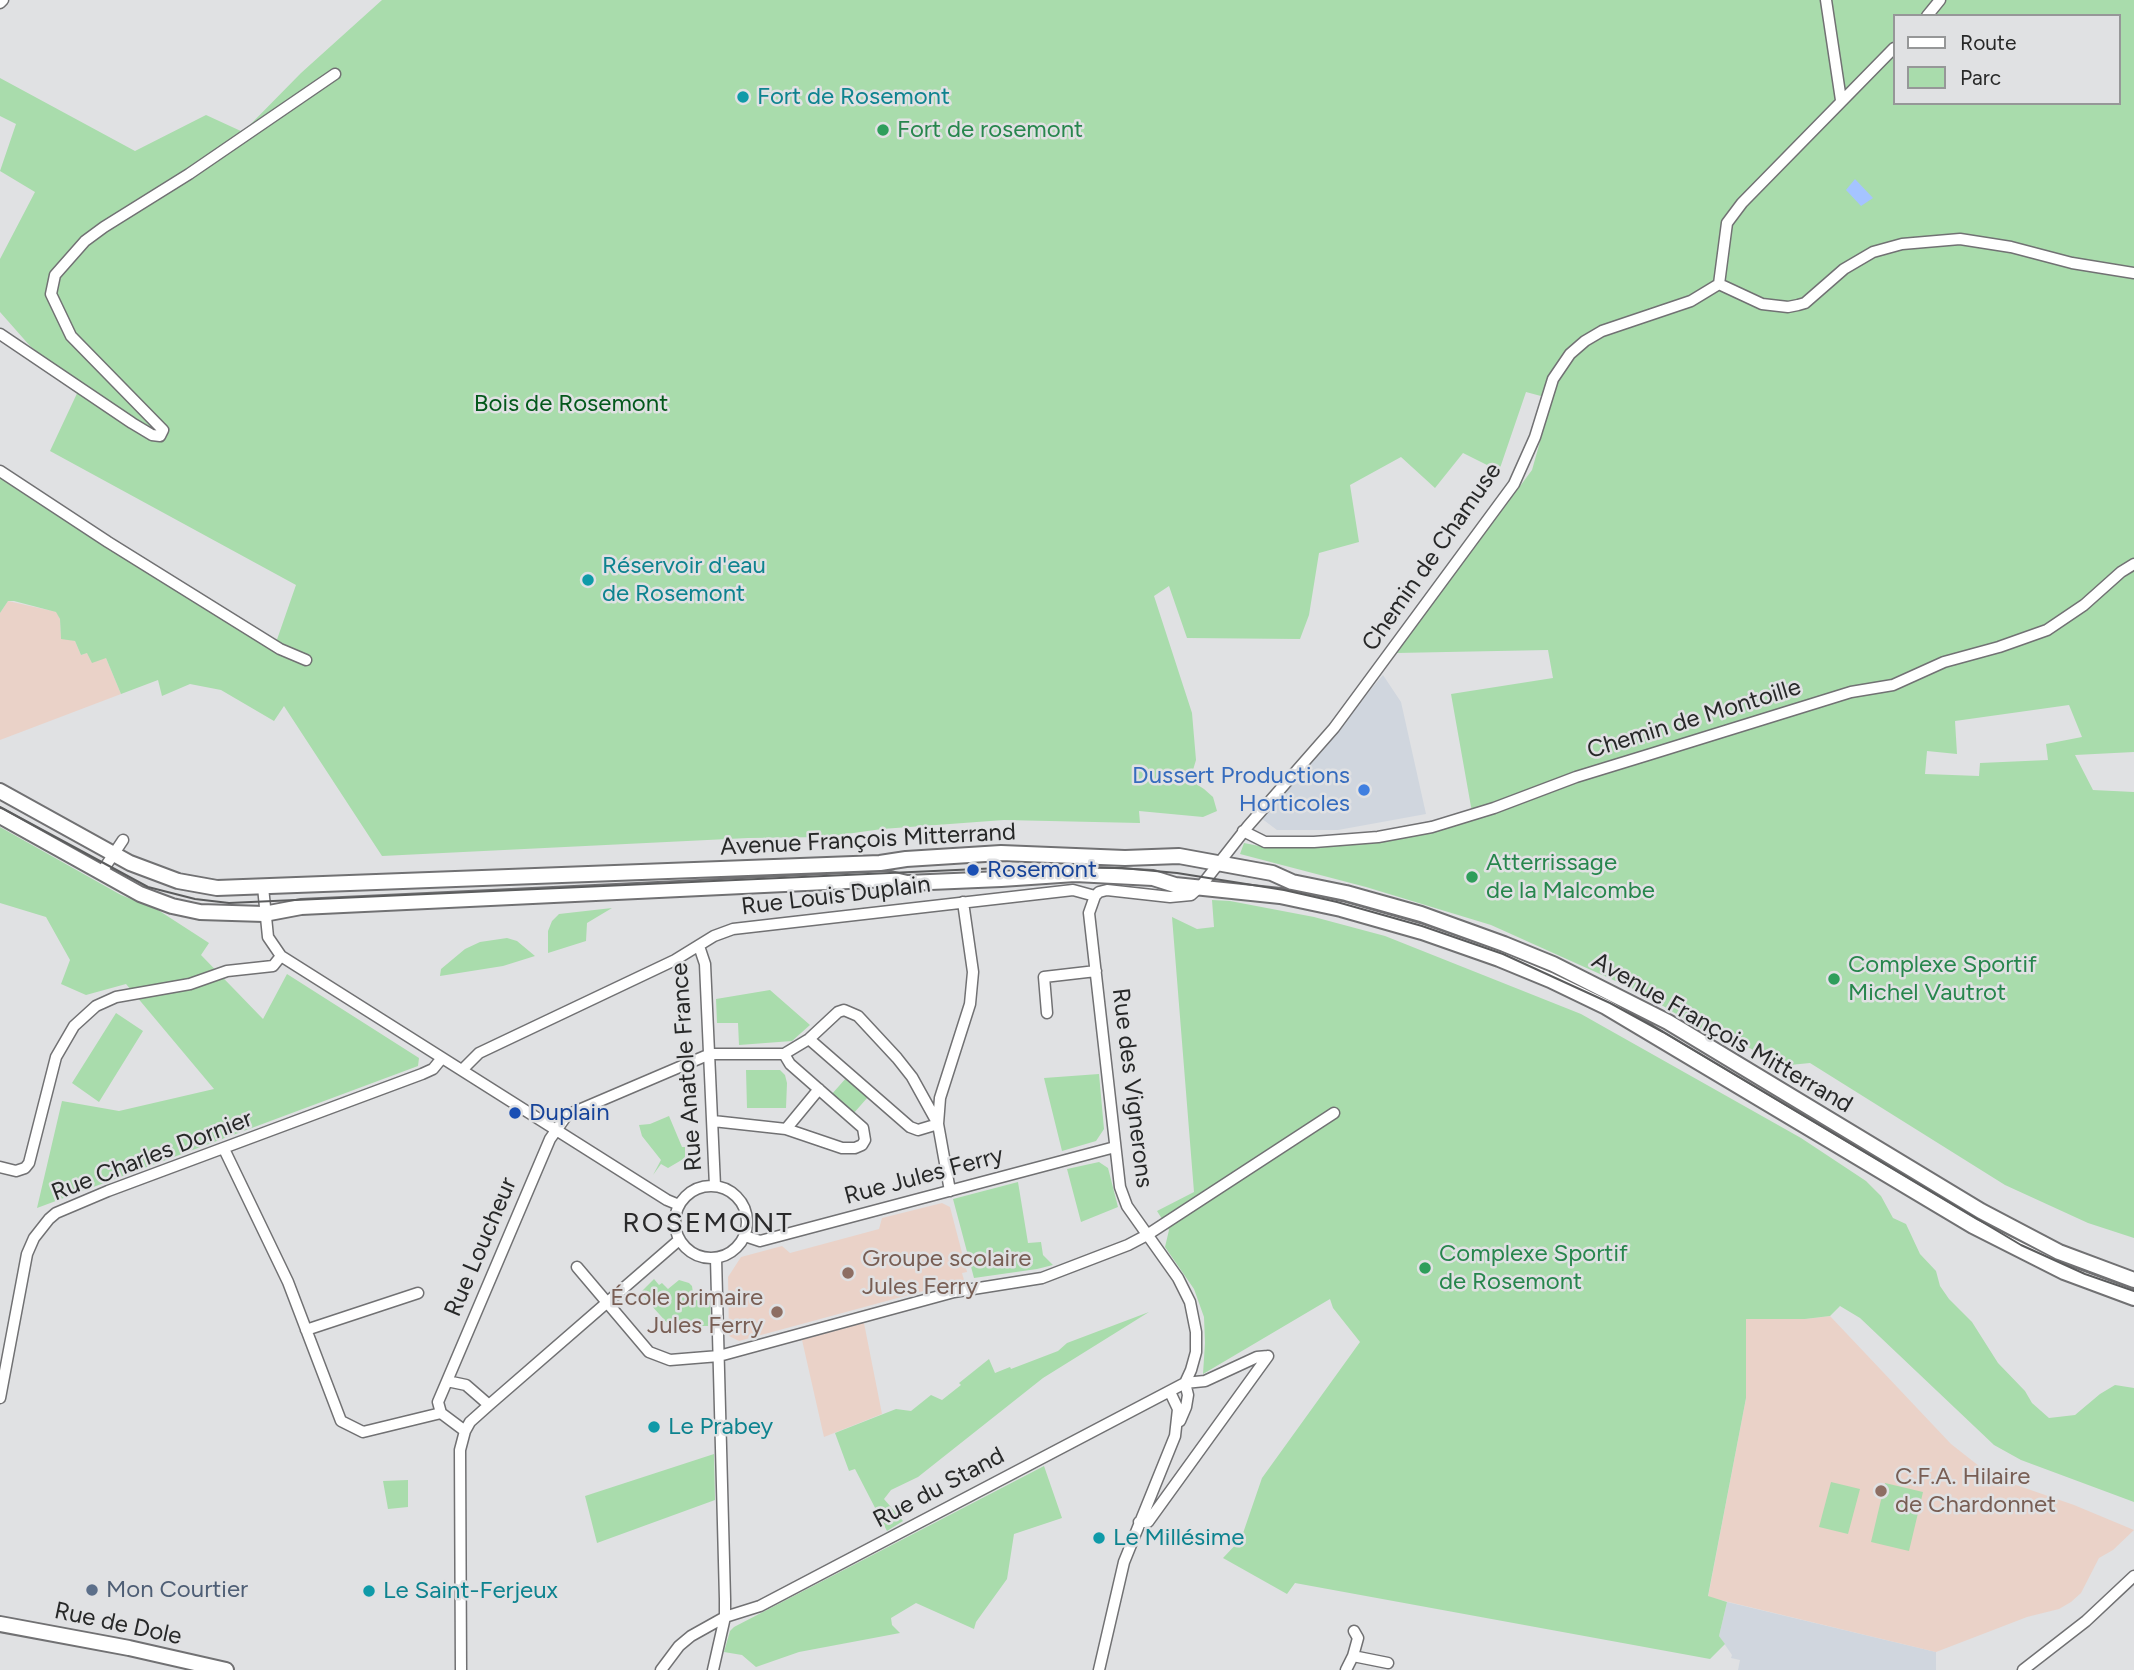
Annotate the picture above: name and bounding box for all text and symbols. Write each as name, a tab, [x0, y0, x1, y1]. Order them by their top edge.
legend	[1892, 14, 2120, 105]
text: Route	[1960, 30, 2016, 55]
text: Parc	[1960, 65, 2001, 90]
place label: Fort de Rosemont	[757, 83, 950, 111]
marker: Fort de Rosemont	[735, 89, 751, 105]
place label: Fort de rosemont	[897, 116, 1083, 144]
marker: Fort de rosemont	[875, 122, 891, 138]
park label: Bois de Rosemont	[474, 390, 668, 418]
street label: Chemin de Chamuse	[1356, 457, 1508, 657]
place label: Réservoir d'eau de Rosemont	[602, 552, 766, 608]
marker: Réservoir d'eau de Rosemont	[580, 572, 596, 588]
street label: Chemin de Montoille	[1584, 673, 1804, 765]
place label: Dussert Productions Horticoles	[1132, 762, 1350, 818]
marker: Dussert Productions Horticoles	[1356, 782, 1372, 798]
street label: Avenue François Mitterrand	[719, 818, 1017, 862]
place label: Atterrissage de la Malcombe	[1486, 849, 1655, 905]
place label: Rosemont	[987, 856, 1097, 884]
marker: Rosemont	[965, 862, 981, 878]
marker: Atterrissage de la Malcombe	[1464, 869, 1480, 885]
street label: Rue Louis Duplain	[740, 870, 932, 922]
street label: Avenue François Mitterrand	[1587, 946, 1857, 1120]
place label: Complexe Sportif Michel Vautrot	[1848, 951, 2037, 1007]
street label: Rue Anatole France	[665, 962, 709, 1172]
marker: Complexe Sportif Michel Vautrot	[1826, 971, 1842, 987]
street label: Rue des Vignerons	[1105, 986, 1159, 1190]
place label: Duplain	[529, 1099, 610, 1127]
street label: Rue Charles Dornier	[48, 1104, 256, 1208]
marker: Duplain	[507, 1105, 523, 1121]
street label: Rue Jules Ferry	[841, 1141, 1007, 1211]
street label: Rue Loucheur	[439, 1173, 523, 1321]
district label: ROSEMONT	[623, 1207, 793, 1241]
place label: Complexe Sportif de Rosemont	[1439, 1240, 1628, 1296]
place label: Groupe scolaire Jules Ferry	[862, 1245, 1031, 1301]
marker: Complexe Sportif de Rosemont	[1417, 1260, 1433, 1276]
marker: Groupe scolaire Jules Ferry	[840, 1265, 856, 1281]
place label: École primaire Jules Ferry	[610, 1284, 763, 1340]
marker: École primaire Jules Ferry	[769, 1304, 785, 1320]
place label: Le Prabey	[668, 1413, 773, 1441]
marker: Le Prabey	[646, 1419, 662, 1435]
street label: Rue du Stand	[869, 1441, 1009, 1535]
place label: C.F.A. Hilaire de Chardonnet	[1895, 1463, 2056, 1519]
marker: C.F.A. Hilaire de Chardonnet	[1873, 1483, 1889, 1499]
place label: Le Millésime	[1113, 1524, 1244, 1552]
marker: Le Millésime	[1091, 1530, 1107, 1546]
place label: Mon Courtier	[106, 1576, 248, 1604]
place label: Le Saint-Ferjeux	[383, 1577, 558, 1605]
marker: Mon Courtier	[84, 1582, 100, 1598]
marker: Le Saint-Ferjeux	[361, 1583, 377, 1599]
street label: Rue de Dole	[52, 1596, 184, 1652]

